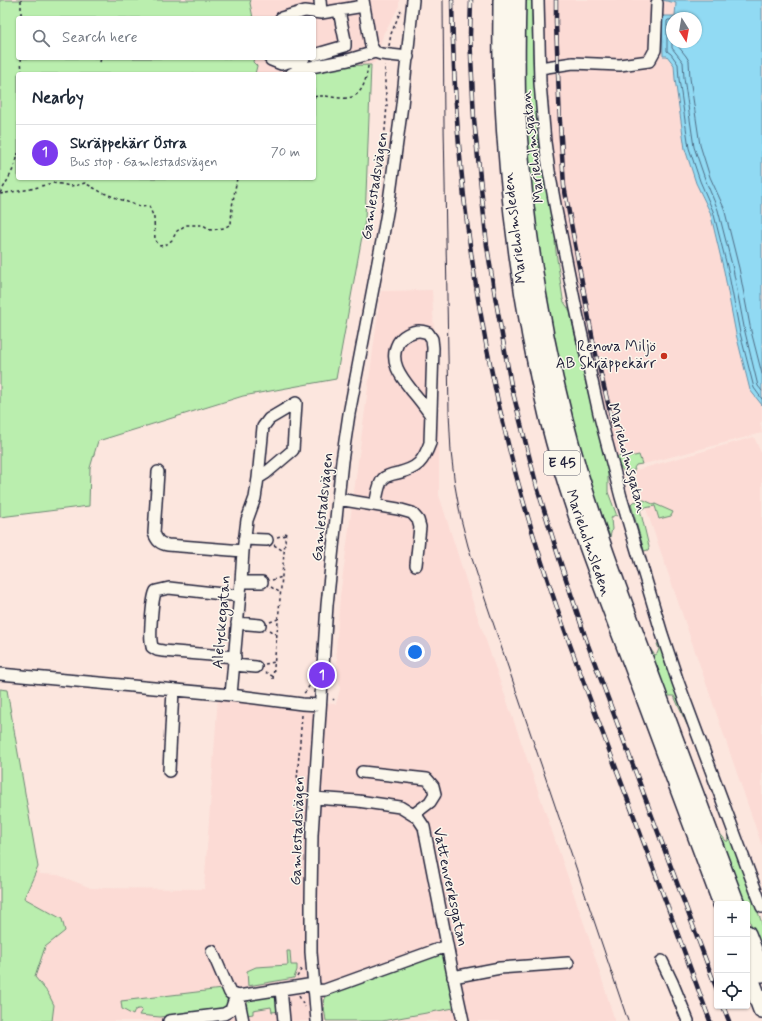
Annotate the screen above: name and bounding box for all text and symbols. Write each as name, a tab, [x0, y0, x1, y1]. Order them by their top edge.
north arrow	[666, 12, 702, 48]
search box	[16, 16, 316, 60]
icon: search	[30, 27, 52, 49]
text: Search here	[62, 28, 138, 48]
text: Nearby	[32, 87, 84, 109]
street label: Marieholmsgatan	[516, 90, 550, 204]
street label: Gamlestadsvägen	[357, 130, 393, 242]
text: Skräppekärr Östra	[70, 134, 187, 154]
text: 1	[42, 144, 48, 161]
text: 70 m	[271, 144, 300, 161]
text: Bus stop · Gamlestadsvägen	[70, 154, 218, 171]
street label: Marieholmsleden	[498, 171, 532, 285]
place label: Renova Miljö AB Skräppekärr	[556, 337, 657, 374]
marker: Renova Miljö AB Skräppekärr	[659, 351, 669, 361]
street label: Marieholmsgatan	[603, 401, 651, 515]
road number: E 45	[544, 451, 580, 475]
street label: Gamlestadsvägen	[307, 452, 339, 562]
street label: Marieholmsleden	[560, 487, 616, 599]
street label: Alelyckegatan	[208, 574, 237, 670]
your location	[405, 642, 425, 662]
pin: 1	[309, 660, 335, 690]
street label: Gamlestadsvägen	[286, 776, 310, 886]
street label: Vattenverksgatan	[427, 826, 472, 948]
map controls	[714, 901, 750, 1009]
button: +	[714, 901, 750, 937]
button: −	[714, 937, 750, 973]
button: locate	[714, 973, 750, 1009]

